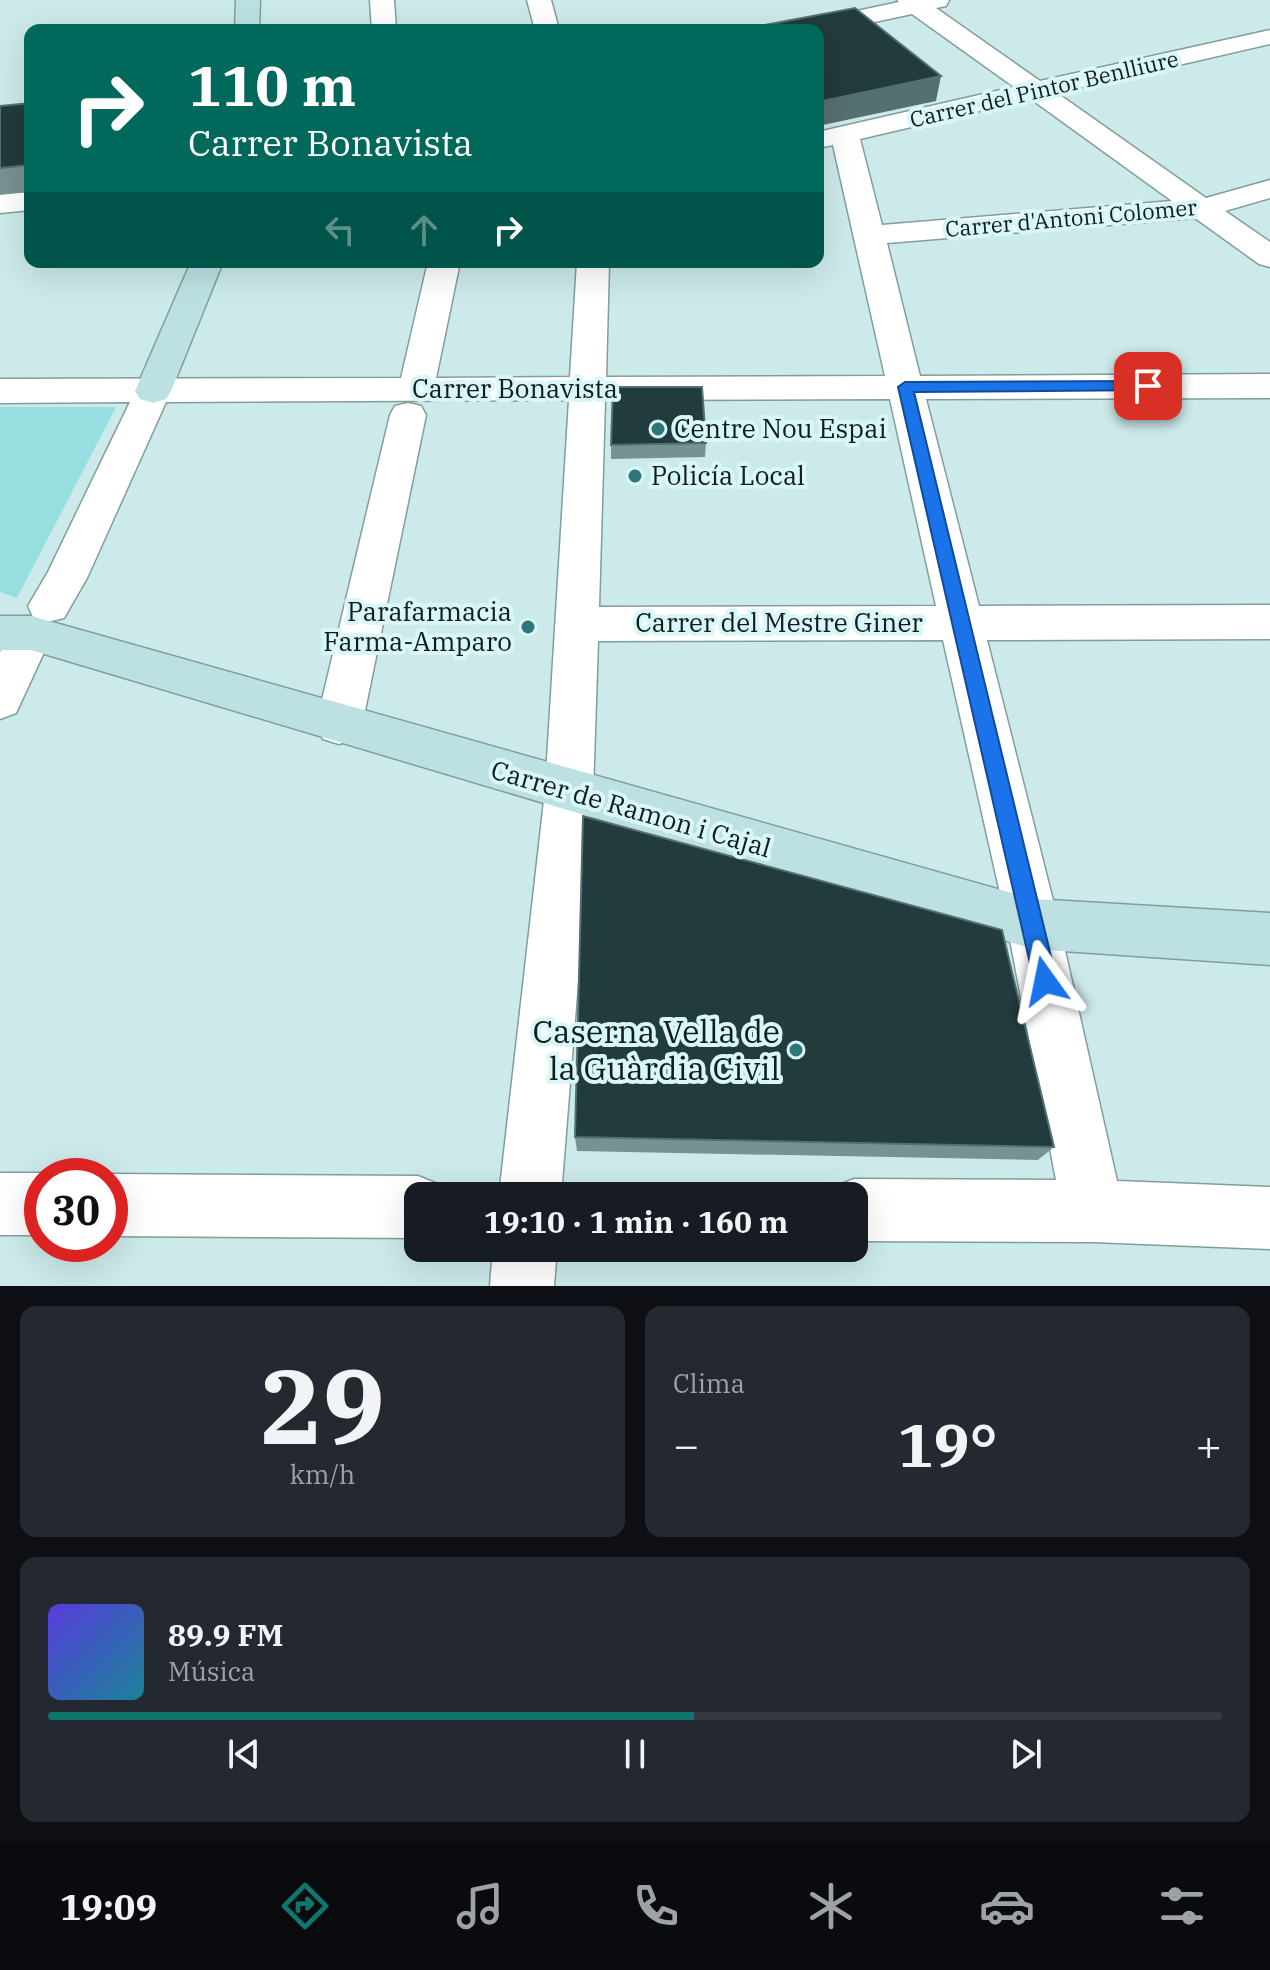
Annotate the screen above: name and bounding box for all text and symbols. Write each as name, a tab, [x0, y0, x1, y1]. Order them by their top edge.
street label: Carrer del Pintor Benlliure	[907, 43, 1181, 134]
text: 110 m	[188, 49, 356, 121]
icon: right	[56, 56, 160, 160]
text: Carrer Bonavista	[188, 119, 473, 166]
street label: Carrer d'Antoni Colomer	[944, 192, 1198, 243]
icon: left	[318, 208, 362, 252]
icon: ahead	[402, 208, 446, 252]
icon: right	[486, 208, 530, 252]
pin	[1114, 352, 1182, 420]
icon: arrive	[1126, 364, 1170, 408]
street label: Carrer Bonavista	[412, 371, 618, 405]
place label: Centre Nou Espai	[674, 411, 887, 445]
marker: Centre Nou Espai	[649, 420, 667, 438]
place label: Policía Local	[651, 458, 805, 492]
marker: Policía Local	[626, 467, 644, 485]
place label: Parafarmacia Farma-Amparo	[323, 594, 512, 658]
street label: Carrer del Mestre Giner	[635, 605, 923, 639]
marker: Parafarmacia Farma-Amparo	[519, 618, 537, 636]
street label: Carrer de Ramon i Cajal	[487, 752, 775, 864]
position arrow	[1003, 939, 1087, 1023]
place label: Caserna Vella de la Guàrdia Civil	[532, 1010, 780, 1089]
marker: Caserna Vella de la Guàrdia Civil	[787, 1041, 805, 1059]
speed limit sign: 30	[24, 1158, 128, 1262]
text: 19:10 · 1 min · 160 m	[484, 1202, 788, 1241]
text: 29	[260, 1337, 385, 1473]
text: Clima	[673, 1366, 745, 1400]
text: 19°	[897, 1405, 998, 1484]
text: −	[673, 1416, 699, 1473]
text: +	[1196, 1416, 1222, 1473]
text: km/h	[290, 1457, 355, 1491]
text: 89.9 FM	[168, 1615, 283, 1654]
text: Música	[168, 1654, 255, 1688]
icon: previous	[222, 1732, 266, 1776]
icon: pause	[613, 1732, 657, 1776]
icon: next	[1004, 1732, 1048, 1776]
icon: directions	[277, 1878, 333, 1934]
icon: music	[452, 1878, 508, 1934]
icon: phone	[628, 1878, 684, 1934]
icon: climate	[803, 1878, 859, 1934]
icon: car	[979, 1878, 1035, 1934]
icon: filters	[1154, 1878, 1210, 1934]
text: 19:09	[60, 1883, 157, 1930]

